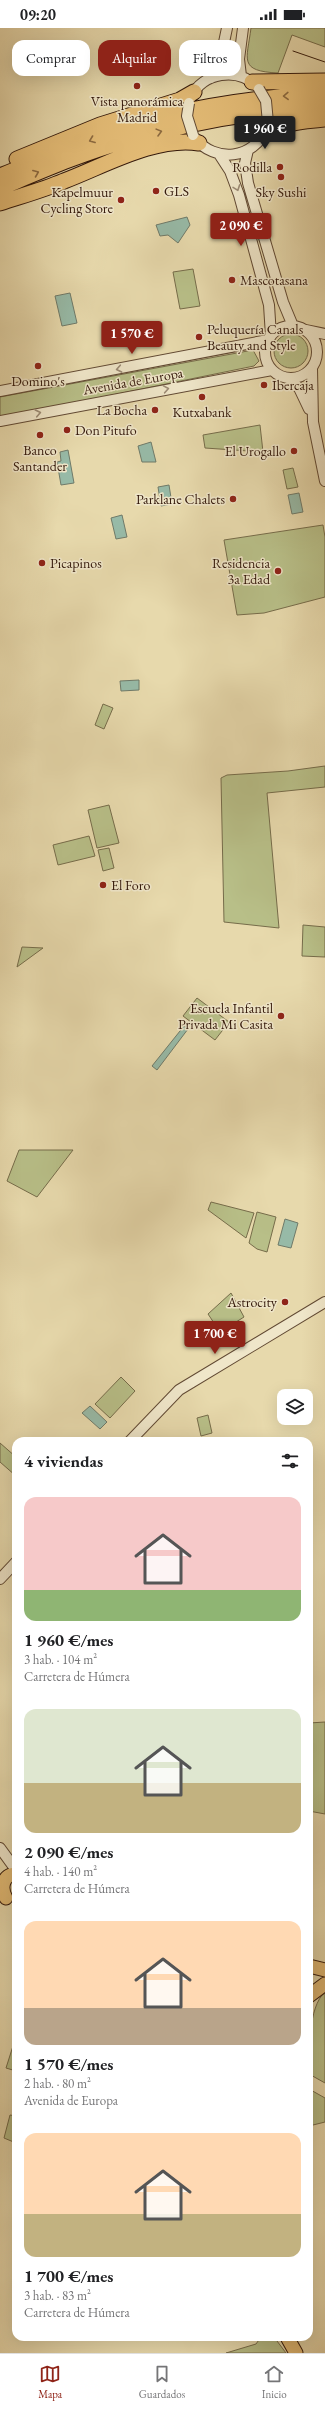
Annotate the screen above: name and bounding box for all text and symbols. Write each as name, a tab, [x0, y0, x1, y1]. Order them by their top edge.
text: 09:20	[20, 5, 56, 24]
chip: Comprar	[12, 40, 90, 76]
chip: Alquilar	[98, 40, 171, 76]
chip: Filtros	[179, 40, 241, 76]
marker: Vista panorámica Madrid	[132, 81, 142, 91]
one-way arrow	[283, 91, 289, 100]
place label: Vista panorámica Madrid	[91, 92, 184, 126]
pin: 1 960 €	[228, 116, 302, 150]
text: 1 960 €	[243, 120, 287, 137]
one-way arrow	[156, 128, 163, 137]
one-way arrow	[88, 135, 95, 143]
place label: Rodilla	[232, 158, 272, 176]
marker: Rodilla	[275, 162, 285, 172]
one-way arrow	[33, 170, 40, 178]
marker: Sky Sushi	[276, 172, 286, 182]
place label: GLS	[164, 182, 189, 200]
place label: Kapelmuur Cycling Store	[41, 183, 114, 217]
place label: Sky Sushi	[255, 183, 307, 201]
one-way arrow	[232, 185, 240, 192]
marker: GLS	[151, 186, 161, 196]
marker: Kapelmuur Cycling Store	[116, 195, 126, 205]
pin: 2 090 €	[204, 213, 278, 247]
text: 2 090 €	[219, 217, 263, 234]
place label: Mascotasana	[240, 271, 308, 289]
marker: Mascotasana	[227, 275, 237, 285]
place label: Peluquería Canals Beauty and Style	[207, 320, 304, 354]
pin: 1 570 €	[95, 321, 169, 355]
text: 1 570 €	[110, 325, 154, 342]
marker: Peluquería Canals Beauty and Style	[194, 332, 204, 342]
marker: Domino's	[33, 361, 43, 371]
street label: Avenida de Europa	[81, 363, 185, 399]
one-way arrow	[116, 364, 122, 373]
place label: Domino's	[11, 372, 65, 390]
place label: Ibercaja	[272, 376, 314, 394]
marker: Ibercaja	[259, 380, 269, 390]
one-way arrow	[163, 385, 169, 394]
marker: Kutxabank	[197, 392, 207, 402]
place label: La Bocha	[97, 401, 147, 419]
place label: Kutxabank	[172, 403, 232, 421]
marker: La Bocha	[150, 405, 160, 415]
one-way arrow	[35, 409, 41, 417]
place label: Don Pitufo	[75, 421, 137, 439]
marker: Don Pitufo	[62, 425, 72, 435]
marker: Banco Santander	[35, 430, 45, 440]
place label: Banco Santander	[13, 441, 67, 475]
place label: El Urogallo	[225, 442, 286, 460]
marker: El Urogallo	[289, 446, 299, 456]
place label: Parklane Chalets	[136, 490, 225, 508]
marker: Parklane Chalets	[228, 494, 238, 504]
place label: Picapinos	[50, 554, 102, 572]
place label: Residencia 3a Edad	[212, 554, 271, 588]
marker: Picapinos	[37, 558, 47, 568]
marker: Residencia 3a Edad	[273, 566, 283, 576]
place label: El Foro	[111, 876, 150, 894]
marker: El Foro	[98, 880, 108, 890]
place label: Escuela Infantil Privada Mi Casita	[178, 999, 274, 1033]
marker: Escuela Infantil Privada Mi Casita	[276, 1011, 286, 1021]
place label: Astrocity	[226, 1293, 278, 1311]
marker: Astrocity	[280, 1297, 290, 1307]
pin: 1 700 €	[178, 1321, 252, 1355]
text: 1 700 €	[193, 1325, 237, 1342]
map controls	[277, 1389, 313, 1425]
button: layers	[277, 1389, 313, 1425]
text: 4 viviendas	[24, 1450, 103, 1472]
icon: filters	[279, 1450, 301, 1472]
icon: home	[127, 1523, 199, 1595]
text: 1 960 €/mes	[24, 1629, 113, 1651]
text: 3 hab. · 104 m²	[24, 1651, 97, 1668]
text: Carretera de Húmera	[24, 1668, 130, 1685]
icon: home	[127, 1735, 199, 1807]
text: 2 090 €/mes	[24, 1841, 113, 1863]
text: 4 hab. · 140 m²	[24, 1863, 97, 1880]
text: Carretera de Húmera	[24, 1880, 130, 1897]
icon: home	[127, 1947, 199, 2019]
text: 1 570 €/mes	[24, 2053, 113, 2075]
text: 2 hab. · 80 m²	[24, 2075, 91, 2092]
text: Avenida de Europa	[24, 2092, 118, 2109]
icon: home	[127, 2159, 199, 2231]
text: 1 700 €/mes	[24, 2265, 113, 2287]
text: 3 hab. · 83 m²	[24, 2287, 91, 2304]
text: Carretera de Húmera	[24, 2304, 130, 2321]
tab: Mapa	[38, 2363, 62, 2401]
tab: Guardados	[139, 2363, 185, 2401]
tab: Inicio	[262, 2363, 287, 2401]

